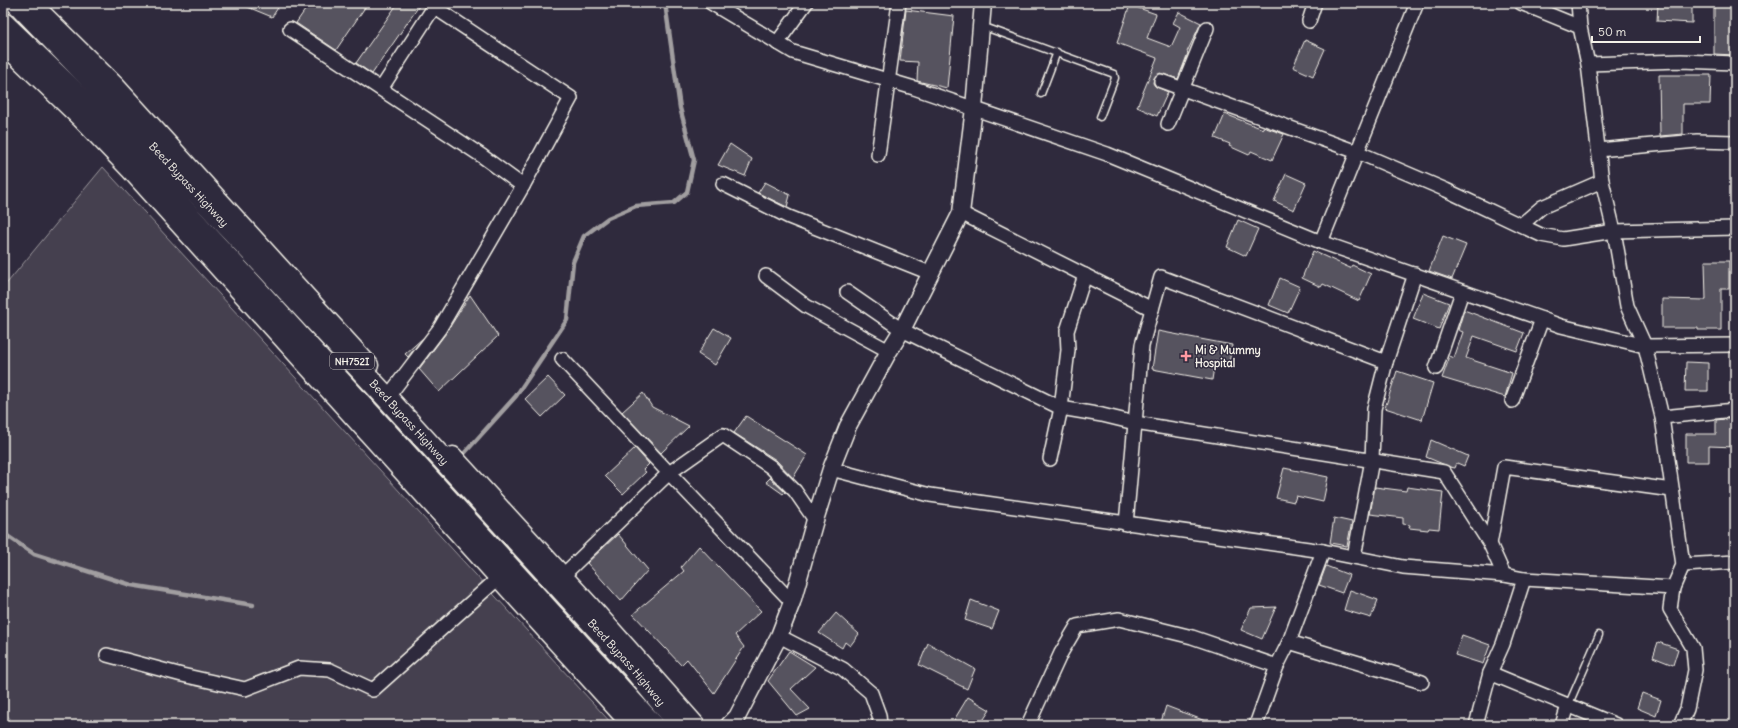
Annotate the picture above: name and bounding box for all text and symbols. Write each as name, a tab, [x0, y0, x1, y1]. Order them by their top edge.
scale bar	[1592, 18, 1700, 44]
text: 50 m	[1598, 24, 1627, 39]
street label: Beed Bypass Highway	[146, 139, 232, 230]
place label: Mi & Mummy Hospital	[1195, 343, 1261, 371]
marker: Mi & Mummy Hospital	[1180, 350, 1192, 362]
road number: NH752I	[330, 353, 374, 369]
street label: Beed Bypass Highway	[366, 377, 452, 468]
street label: Beed Bypass Highway	[585, 616, 668, 709]

